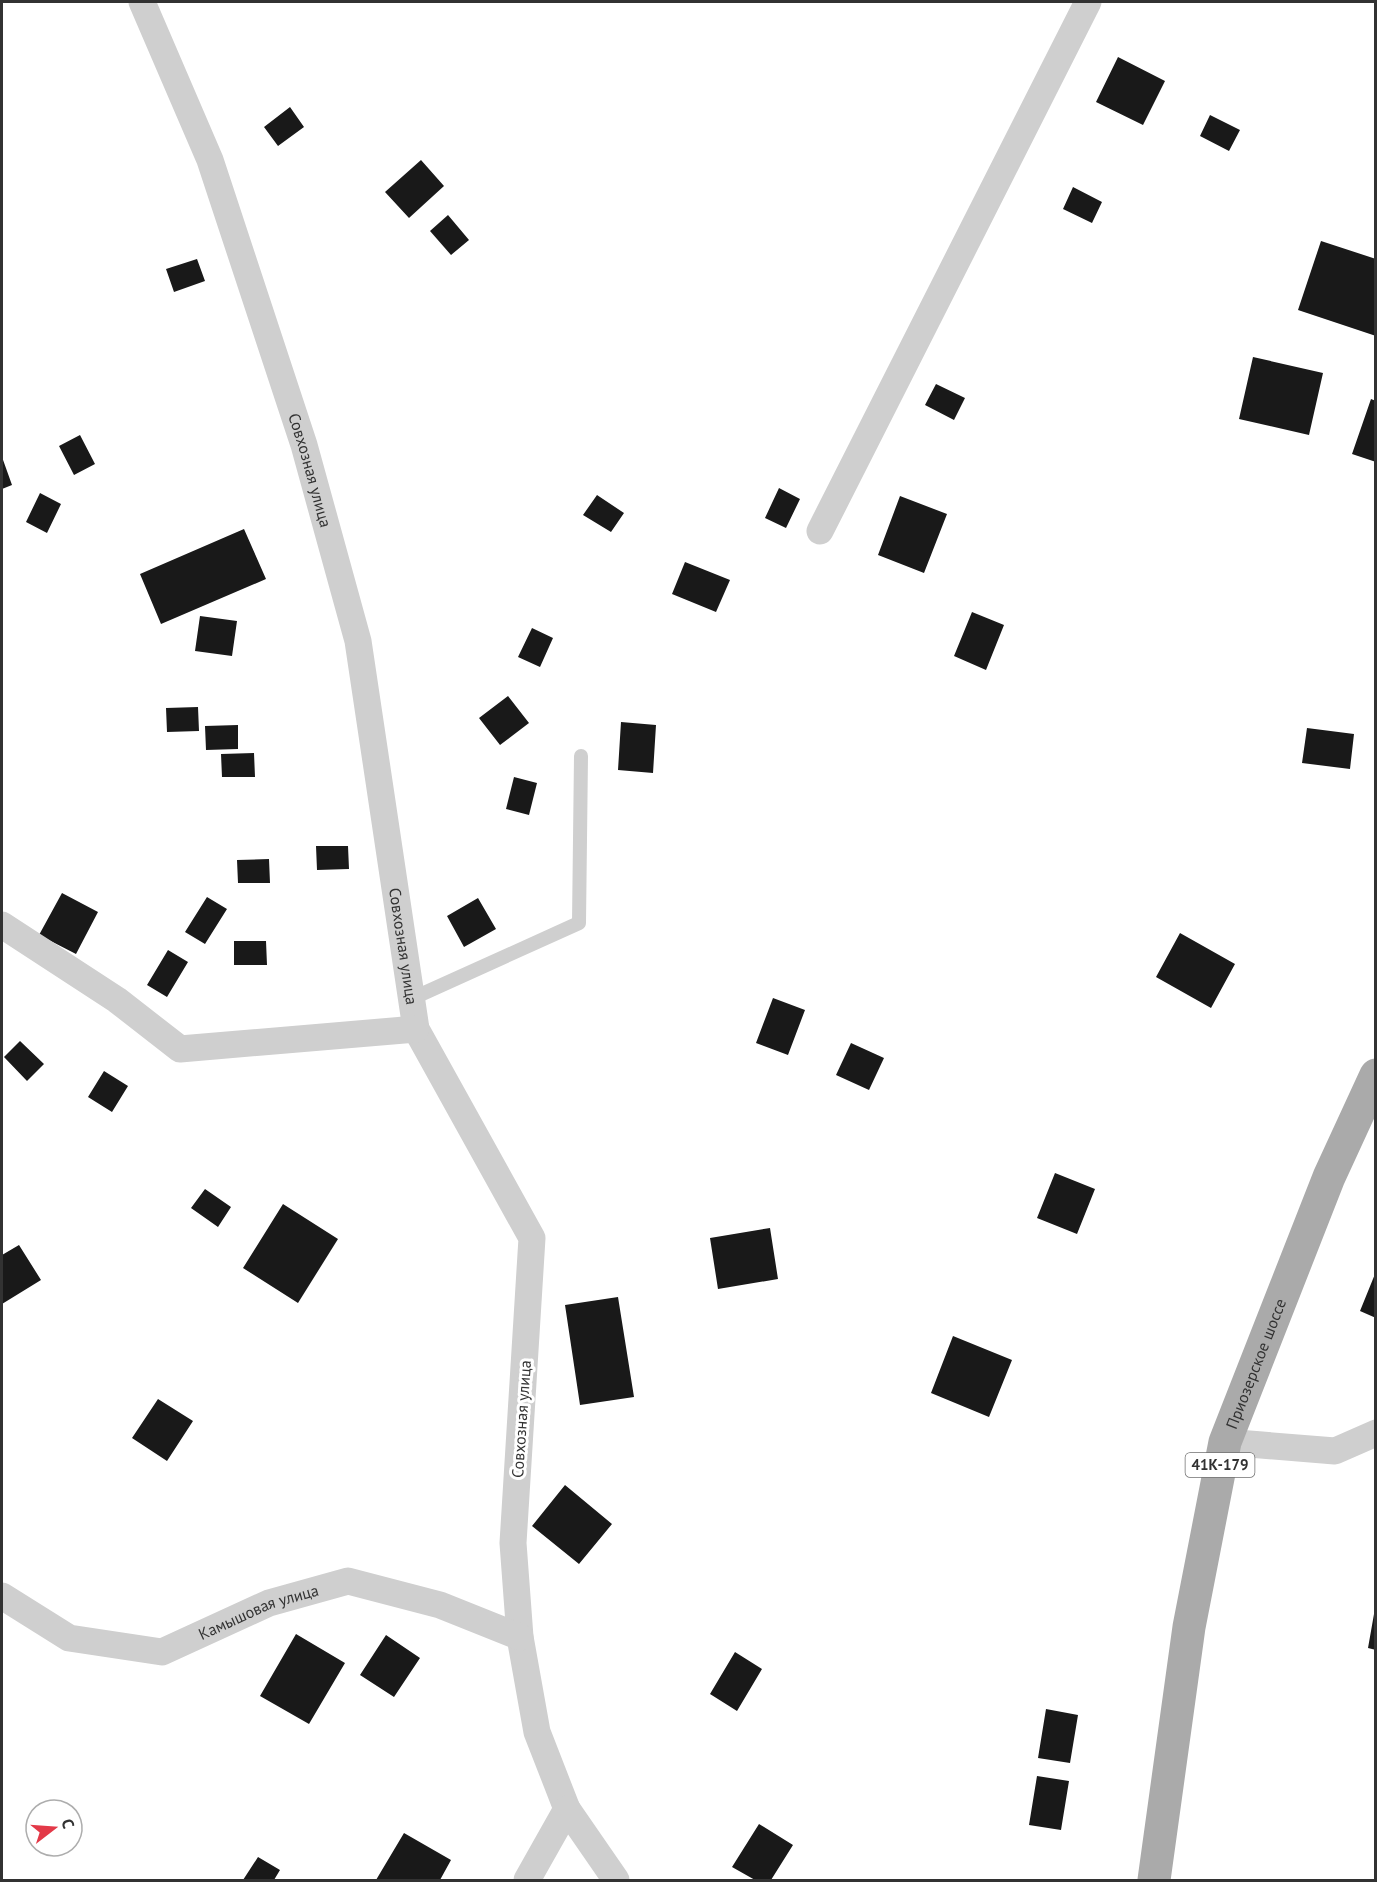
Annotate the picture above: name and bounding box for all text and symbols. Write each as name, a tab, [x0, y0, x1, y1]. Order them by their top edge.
street label: Совхозная улица	[284, 410, 336, 529]
street label: Совхозная улица	[385, 886, 422, 1006]
street label: Приозерское шоссе	[1221, 1296, 1290, 1432]
street label: Совхозная улица	[507, 1360, 535, 1478]
road number: 41К-179	[1186, 1453, 1254, 1477]
street label: Камышовая улица	[195, 1580, 321, 1644]
north arrow	[24, 1798, 84, 1858]
text: С	[57, 1816, 79, 1831]

